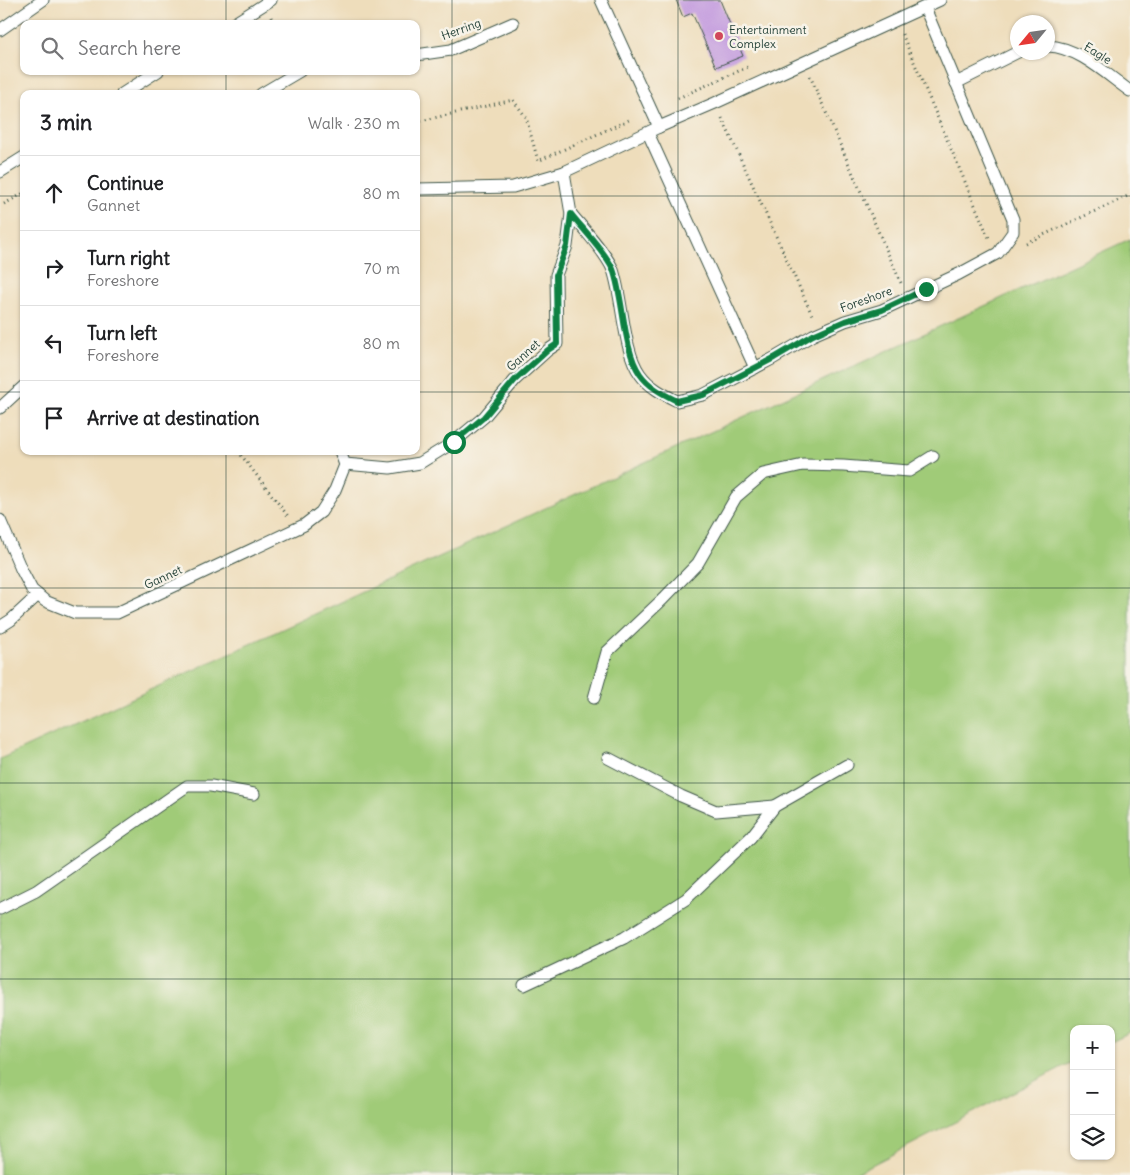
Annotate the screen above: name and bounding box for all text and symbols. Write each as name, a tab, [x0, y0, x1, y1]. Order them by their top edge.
street label: Herring	[439, 15, 483, 43]
north arrow	[1010, 15, 1055, 60]
search box	[20, 20, 420, 75]
place label: Entertainment Complex	[729, 22, 807, 51]
marker: Entertainment Complex	[713, 30, 725, 42]
icon: search	[38, 34, 66, 62]
text: Search here	[78, 36, 181, 60]
street label: Eagle	[1081, 39, 1115, 67]
text: 3 min	[40, 109, 92, 136]
text: Walk · 230 m	[308, 113, 400, 133]
text: Continue	[87, 171, 164, 195]
icon: ahead	[40, 179, 68, 207]
text: 80 m	[362, 183, 400, 203]
text: Gannet	[87, 195, 140, 215]
text: Turn right	[87, 246, 170, 270]
icon: right	[40, 254, 68, 282]
text: 70 m	[364, 258, 400, 278]
text: Foreshore	[87, 270, 159, 290]
route end	[915, 278, 938, 301]
street label: Foreshore	[838, 283, 894, 315]
text: Turn left	[87, 321, 157, 345]
icon: left	[40, 329, 68, 357]
text: 80 m	[362, 333, 400, 353]
street label: Gannet	[503, 336, 543, 374]
text: Foreshore	[87, 345, 159, 365]
icon: arrive	[40, 404, 68, 432]
text: Arrive at destination	[87, 406, 260, 430]
route start	[443, 431, 466, 454]
street label: Gannet	[142, 562, 184, 592]
map controls	[1070, 1025, 1115, 1160]
button: +	[1070, 1025, 1115, 1070]
button: −	[1070, 1070, 1115, 1115]
button: layers	[1070, 1115, 1115, 1160]

